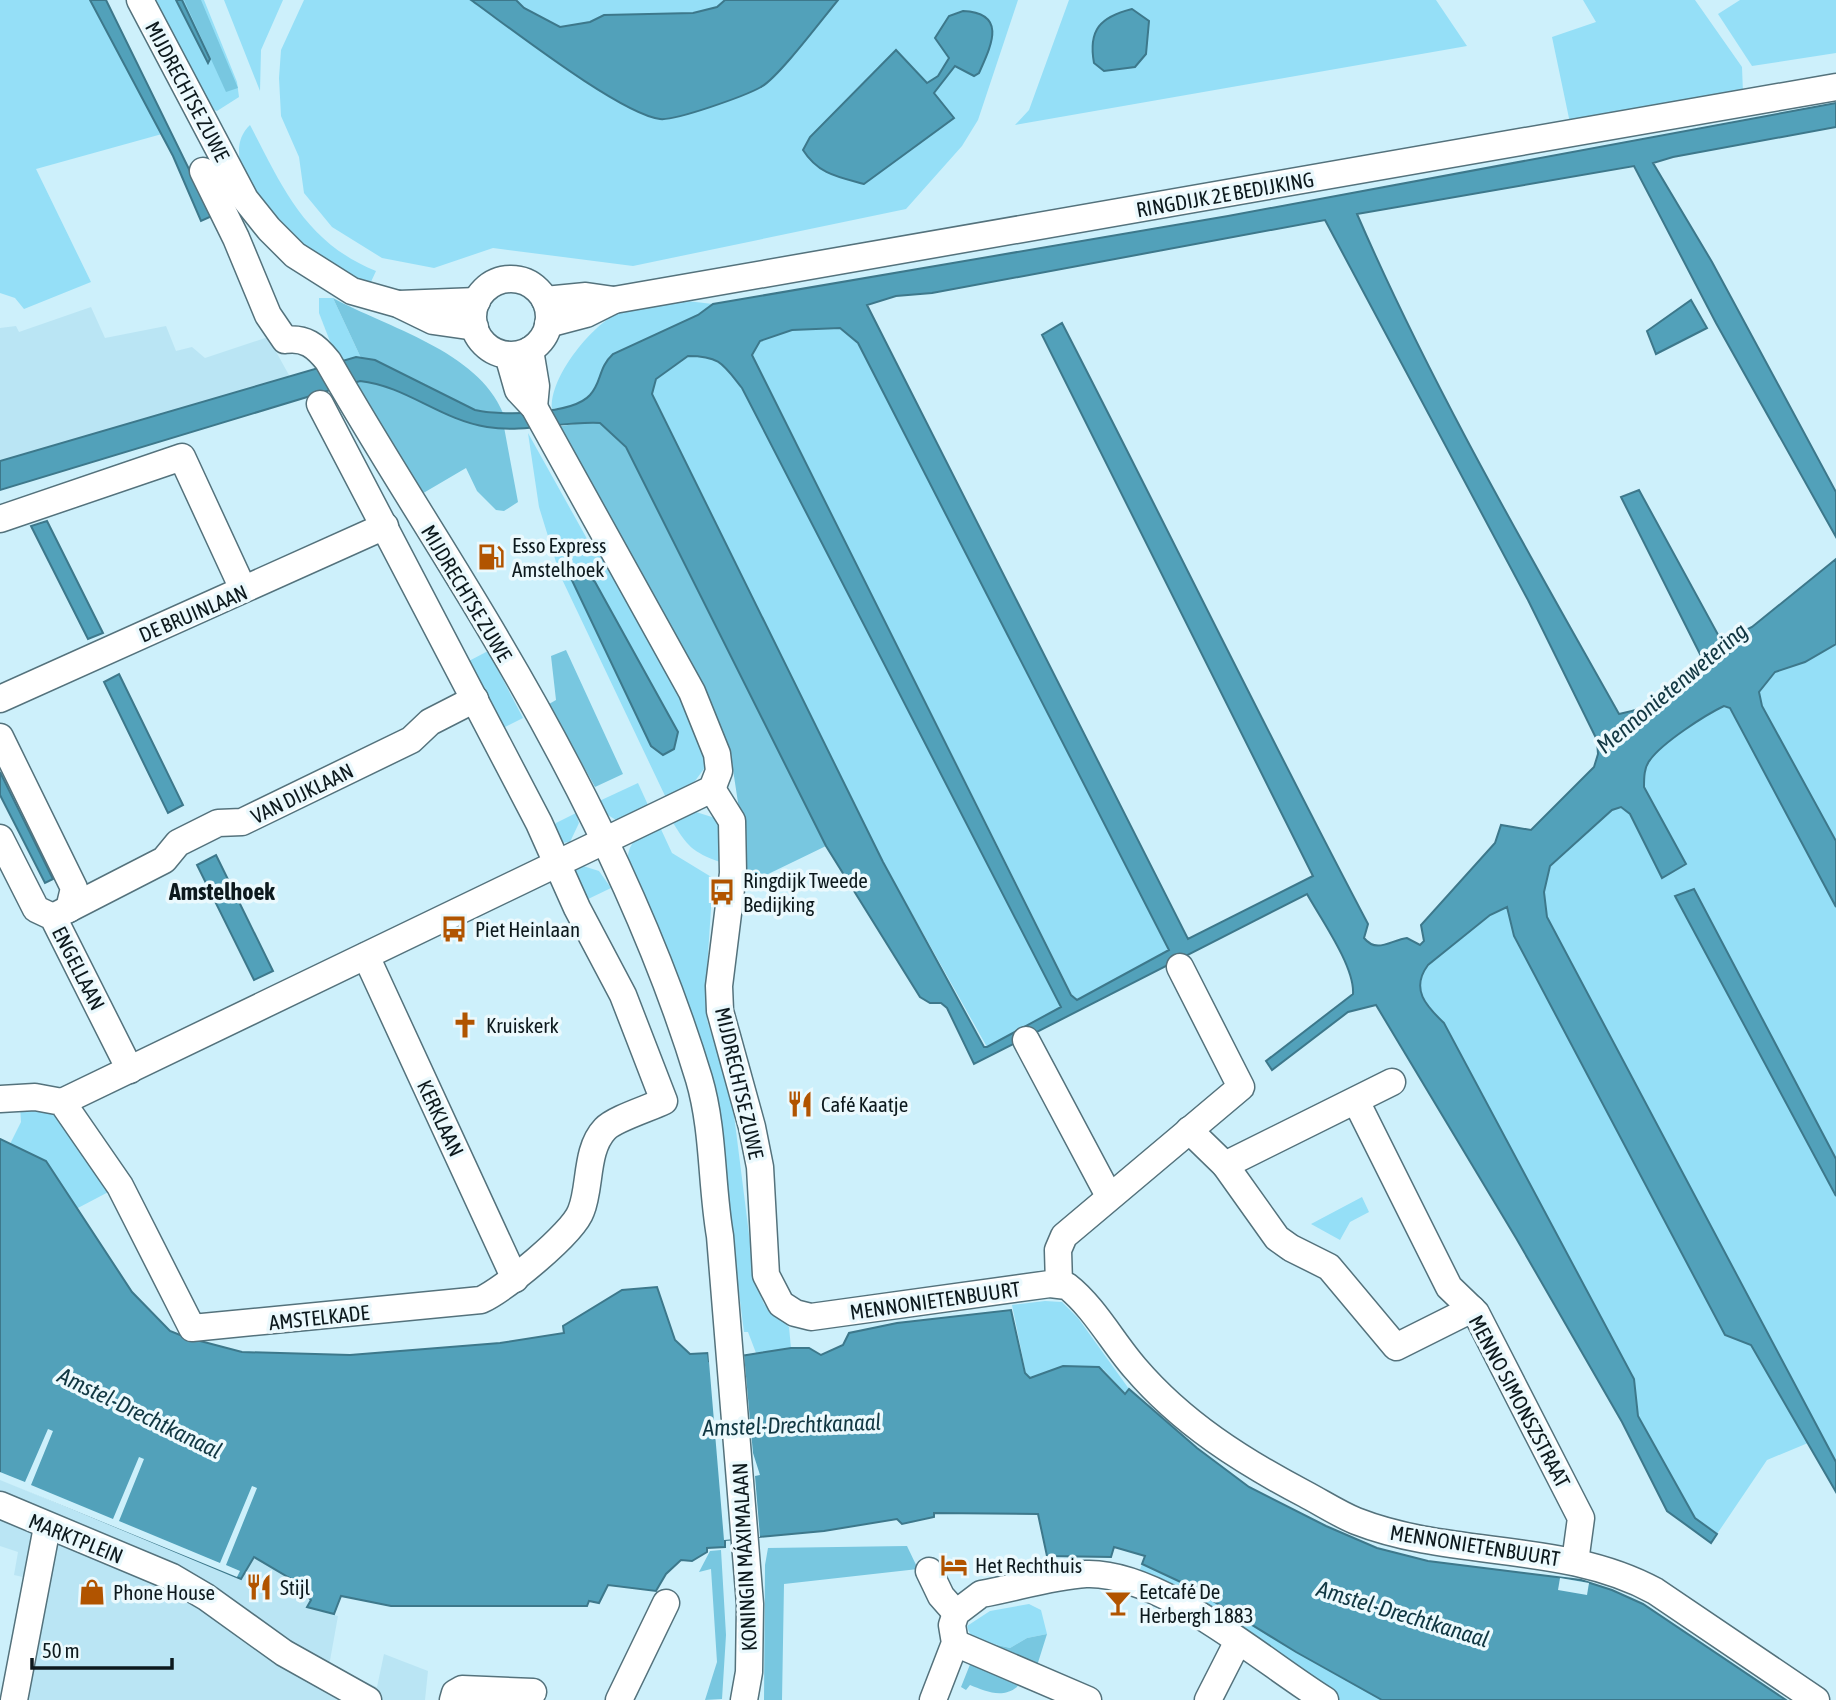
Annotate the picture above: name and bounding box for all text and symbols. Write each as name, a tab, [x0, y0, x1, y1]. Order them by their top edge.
street label: MIJDRECHTSE ZUWE	[141, 17, 235, 165]
street label: RINGDIJK 2E BEDIJKING	[1134, 167, 1316, 221]
street label: MIJDRECHTSE ZUWE	[417, 520, 517, 666]
place label: Esso Express Amstelhoek	[512, 533, 606, 581]
fuel station icon: Esso Express Amstelhoek	[476, 542, 506, 572]
street label: DE BRUINLAAN	[135, 579, 251, 647]
water label: Mennonietenwetering	[1591, 617, 1753, 759]
street label: VAN DIJKLAAN	[247, 758, 357, 828]
place label: Ringdijk Tweede Bedijking	[743, 868, 868, 916]
bus stop icon: Ringdijk Tweede Bedijking	[707, 877, 737, 907]
district label: Amstelhoek	[168, 878, 275, 905]
bus stop icon: Piet Heinlaan	[439, 914, 469, 944]
place label: Piet Heinlaan	[475, 917, 580, 941]
street label: ENGELLAAN	[48, 922, 110, 1014]
street label: MIJDRECHTSE ZUWE	[711, 1005, 769, 1161]
church icon: Kruiskerk	[450, 1010, 480, 1040]
place label: Kruiskerk	[486, 1013, 559, 1037]
street label: KERKLAAN	[413, 1076, 469, 1160]
restaurant icon: Café Kaatje	[785, 1089, 815, 1119]
place label: Café Kaatje	[821, 1092, 908, 1116]
street label: MENNONIETENBUURT	[848, 1276, 1022, 1324]
street label: AMSTELKADE	[268, 1300, 370, 1334]
street label: MENNO SIMONSZSTRAAT	[1464, 1311, 1576, 1491]
water label: Amstel-Drechtkanaal	[53, 1362, 226, 1464]
water label: Amstel-Drechtkanaal	[701, 1409, 882, 1441]
street label: KONINGIN MÁXIMALAAN	[727, 1462, 761, 1652]
street label: MARKTPLEIN	[25, 1508, 127, 1568]
street label: MENNONIETENBUURT	[1388, 1520, 1562, 1570]
hotel icon: Het Rechthuis	[939, 1550, 969, 1580]
place label: Het Rechthuis	[975, 1553, 1082, 1577]
restaurant icon: Stijl	[244, 1572, 274, 1602]
place label: Stijl	[280, 1575, 311, 1599]
water label: Amstel-Drechtkanaal	[1313, 1575, 1492, 1653]
shop icon: Phone House	[77, 1577, 107, 1607]
place label: Eetcafé De Herbergh 1883	[1139, 1579, 1254, 1627]
place label: Phone House	[113, 1580, 215, 1604]
bar icon: Eetcafé De Herbergh 1883	[1103, 1588, 1133, 1618]
scale bar	[32, 1626, 172, 1670]
text: 50 m	[42, 1638, 80, 1662]

